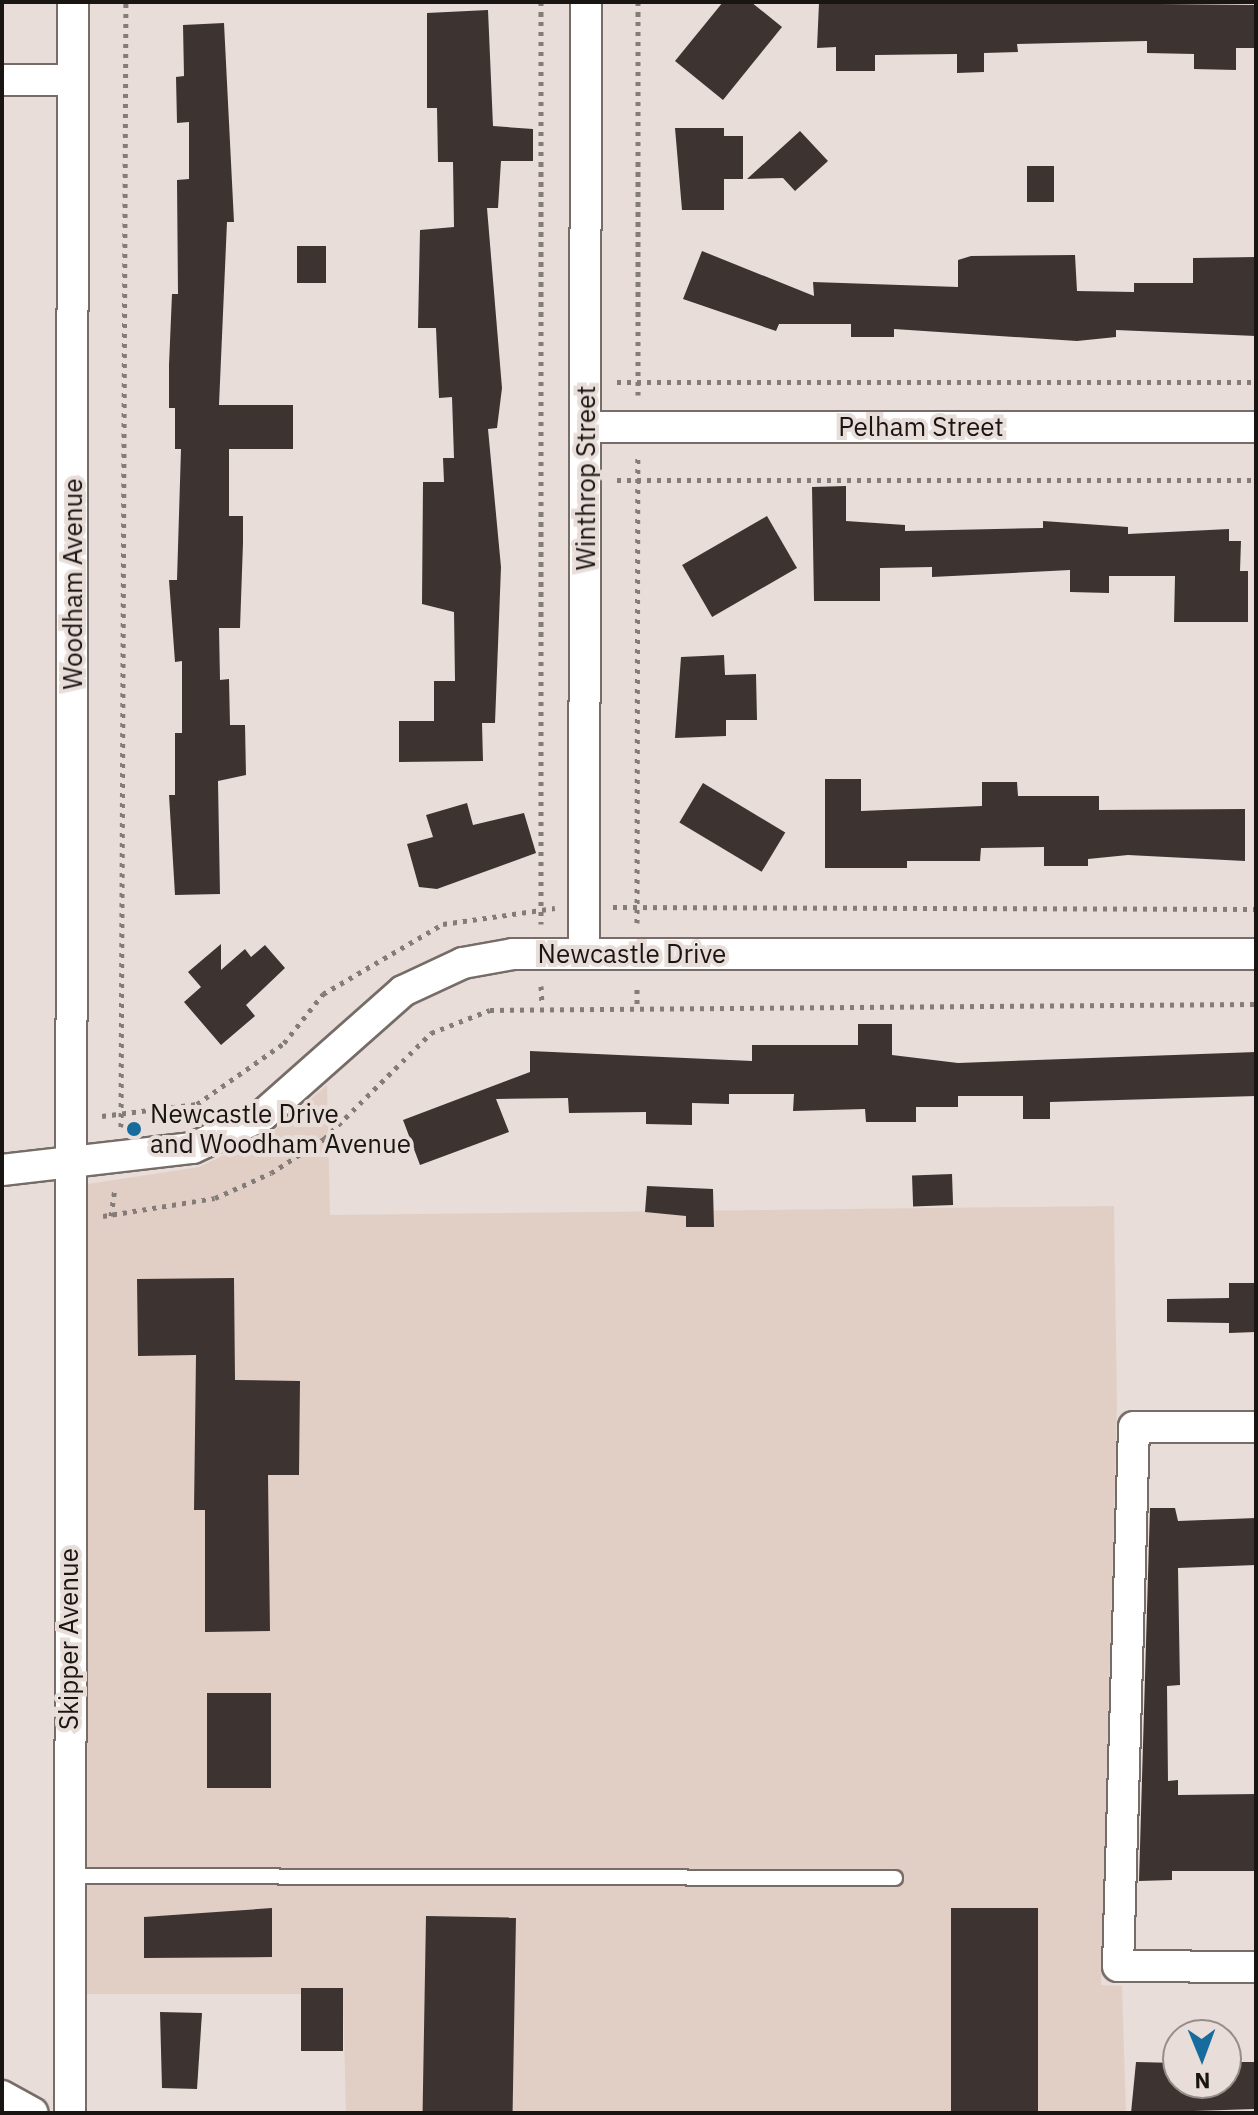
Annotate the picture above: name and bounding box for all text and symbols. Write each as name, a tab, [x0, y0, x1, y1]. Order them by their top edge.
street label: Winthrop Street	[570, 386, 602, 570]
street label: Pelham Street	[838, 411, 1004, 443]
street label: Woodham Avenue	[57, 478, 89, 690]
street label: Newcastle Drive	[538, 938, 726, 970]
place label: Newcastle Drive and Woodham Avenue	[150, 1098, 411, 1160]
marker: Newcastle Drive and Woodham Avenue	[125, 1120, 143, 1138]
street label: Skipper Avenue	[53, 1548, 85, 1730]
north arrow	[1162, 2019, 1242, 2099]
text: N	[1194, 2067, 1211, 2096]

